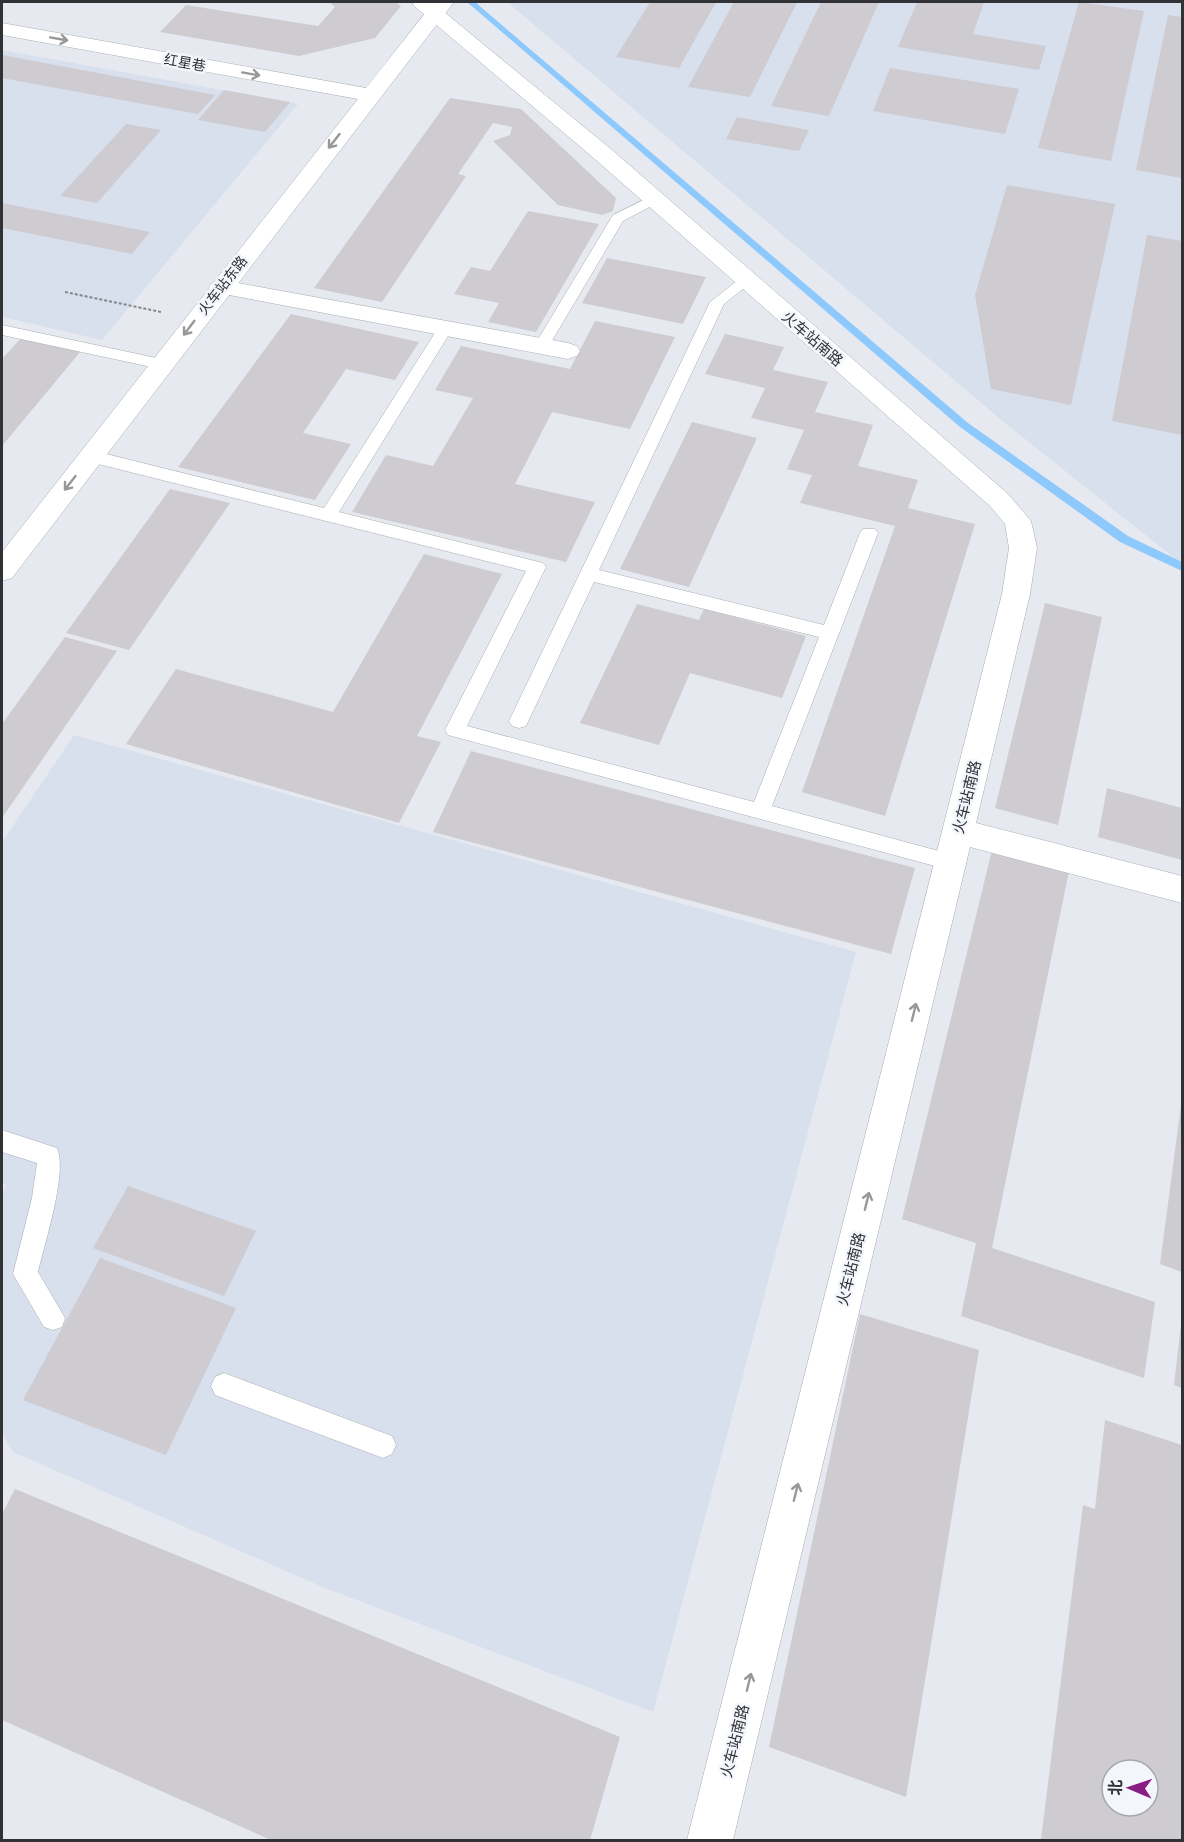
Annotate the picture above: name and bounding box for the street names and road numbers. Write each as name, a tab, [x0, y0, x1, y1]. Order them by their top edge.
street label: 红星巷	[163, 50, 207, 74]
street label: 火车站东路	[194, 252, 250, 318]
street label: 火车站南路	[779, 307, 847, 369]
street label: 火车站南路	[948, 758, 984, 836]
street label: 火车站南路	[832, 1230, 868, 1308]
street label: 火车站南路	[716, 1702, 752, 1780]

